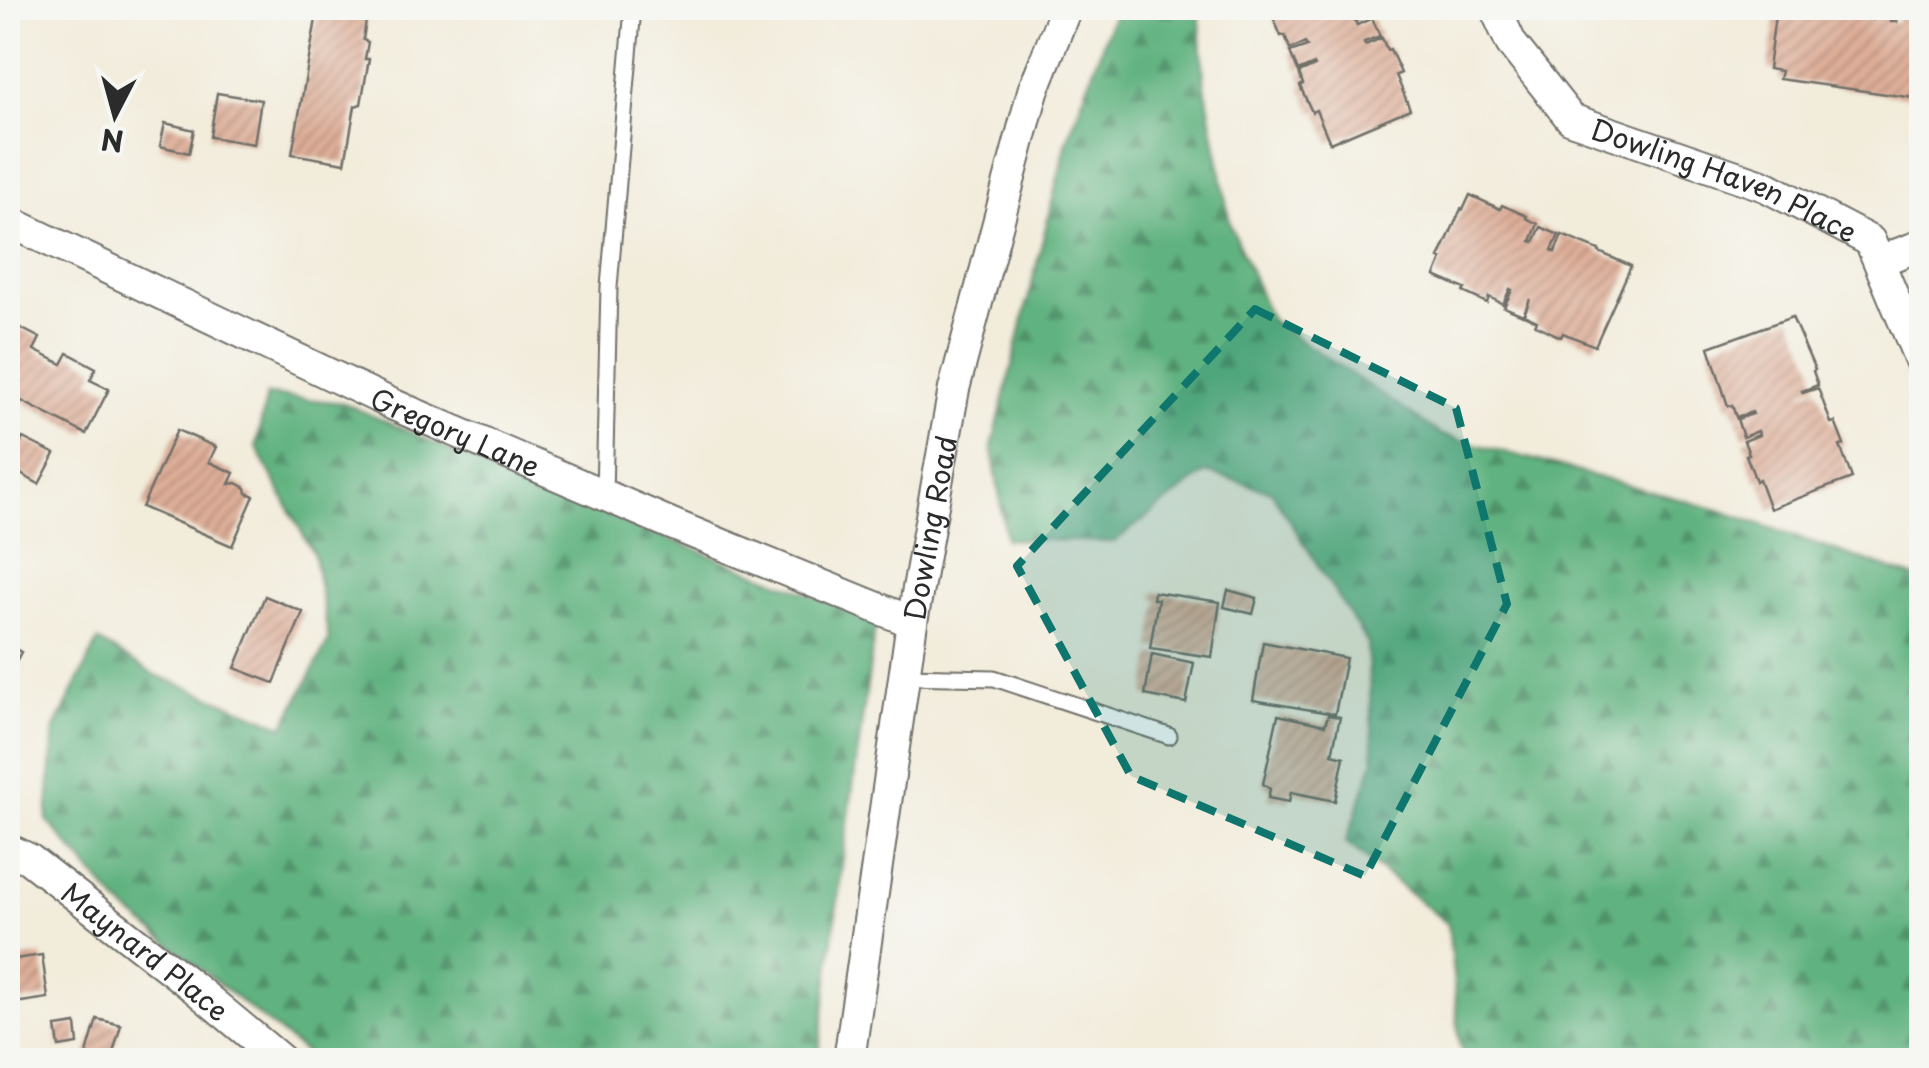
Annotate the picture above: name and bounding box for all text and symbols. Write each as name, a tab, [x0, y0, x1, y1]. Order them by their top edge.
north arrow	[65, 65, 165, 165]
street label: Dowling Haven Place	[1585, 106, 1865, 252]
text: N	[99, 119, 126, 164]
street label: Gregory Lane	[364, 376, 548, 487]
street label: Dowling Road	[891, 432, 967, 624]
street label: Maynard Place	[53, 871, 239, 1031]

